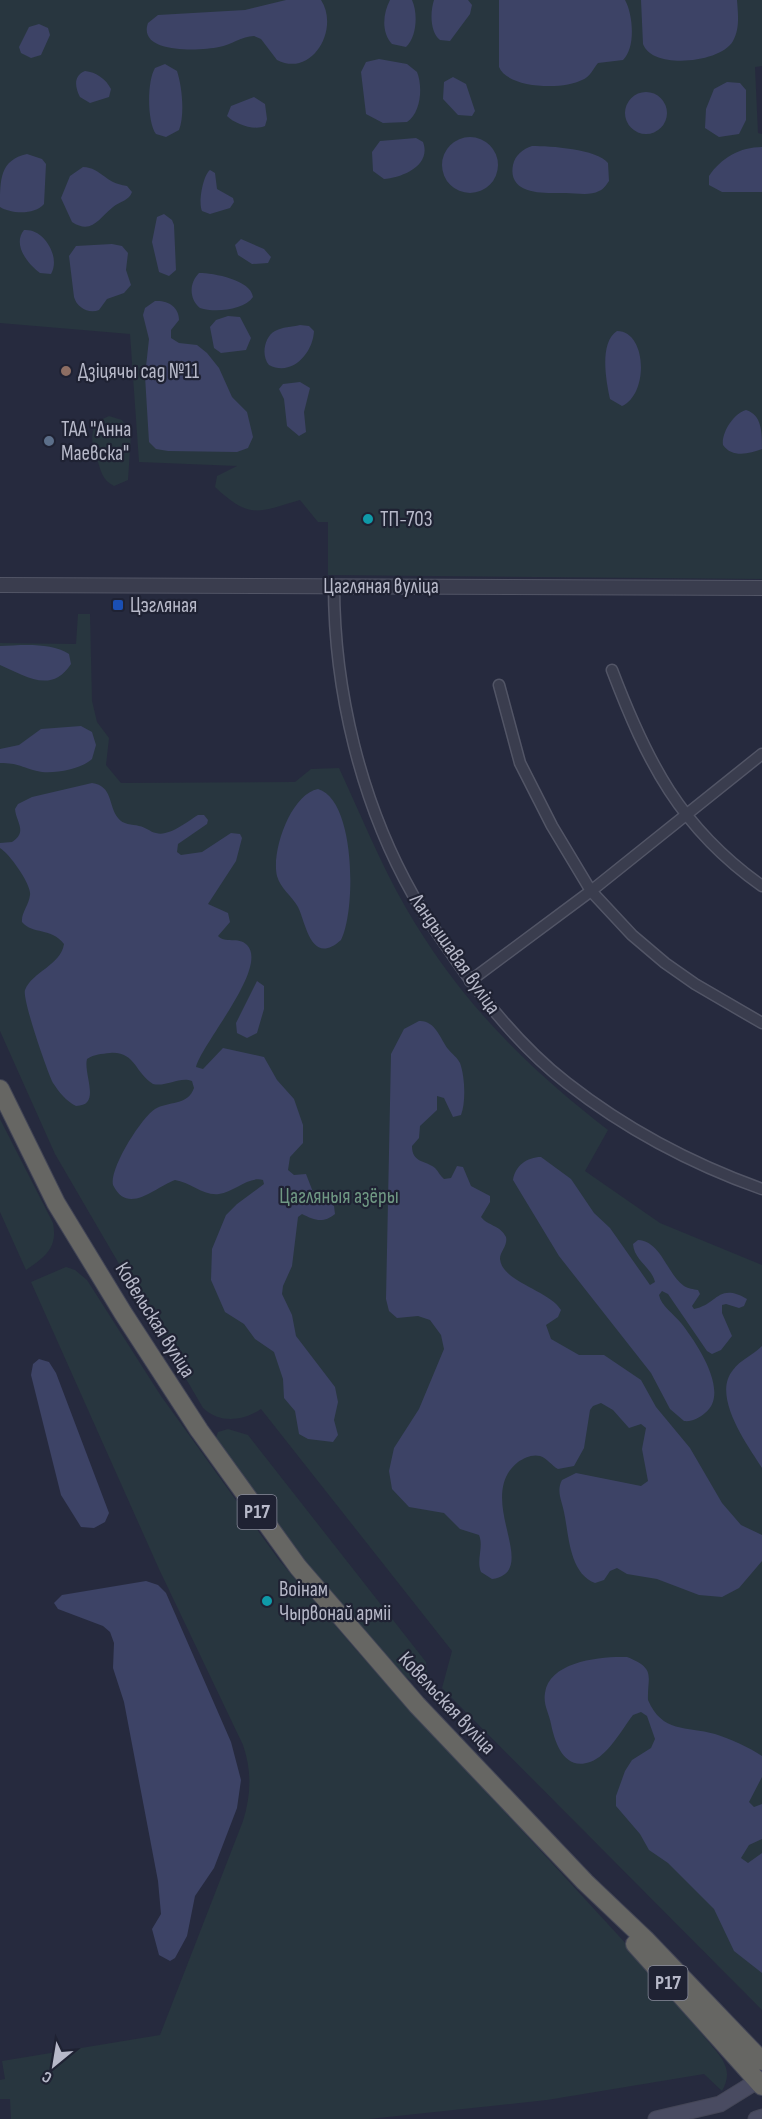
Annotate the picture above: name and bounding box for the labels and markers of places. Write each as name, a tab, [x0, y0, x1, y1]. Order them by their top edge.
place label: Дзіцячы сад №11	[78, 359, 200, 384]
marker: Дзіцячы сад №11	[59, 364, 73, 378]
place label: ТАА "Анна Маевска"	[61, 417, 131, 466]
marker: ТАА "Анна Маевска"	[42, 434, 56, 448]
place label: ТП-703	[380, 507, 433, 532]
marker: ТП-703	[361, 512, 375, 526]
place label: Цэгляная	[130, 593, 197, 618]
marker: Цэгляная	[111, 598, 125, 612]
place label: Воінам Чырвонай арміі	[279, 1577, 391, 1626]
marker: Воінам Чырвонай арміі	[260, 1594, 274, 1608]

